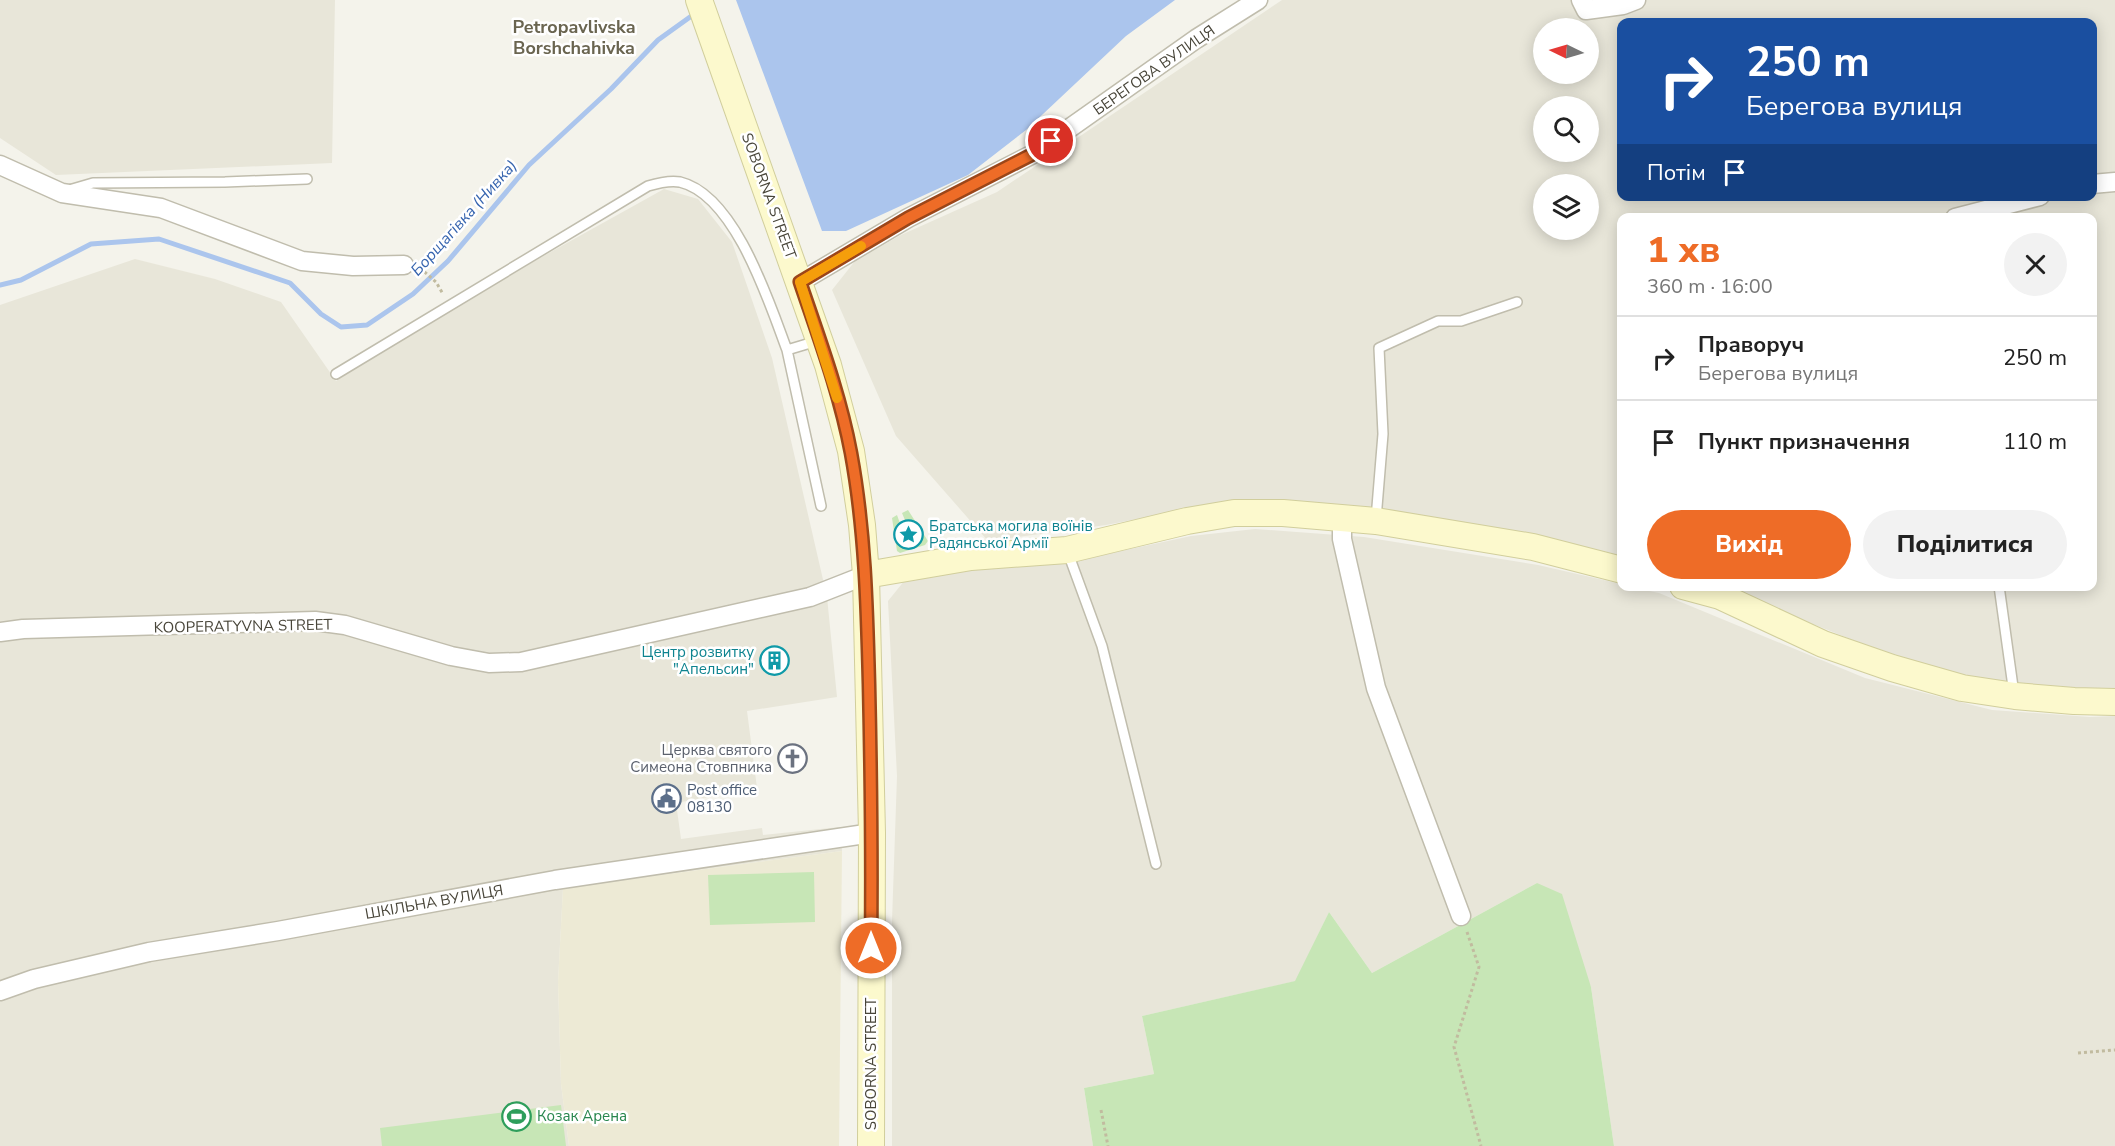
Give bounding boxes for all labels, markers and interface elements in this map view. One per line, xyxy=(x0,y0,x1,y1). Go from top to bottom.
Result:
district label: Petropavlivska Borshchahivka xyxy=(512,15,636,60)
north arrow xyxy=(1533,18,1599,84)
map controls xyxy=(1533,18,1599,240)
street label: БЕРЕГОВА ВУЛИЦЯ xyxy=(1089,20,1219,120)
text: 250 m xyxy=(1746,34,1870,91)
icon: right xyxy=(1647,42,1725,120)
text: Берегова вулиця xyxy=(1746,88,1962,125)
button: search xyxy=(1533,96,1599,162)
pin xyxy=(1025,115,1076,166)
icon: arrive xyxy=(1034,124,1067,157)
street label: SOBORNA STREET xyxy=(737,130,801,262)
water label: Борщагівка (Нивка) xyxy=(406,155,522,281)
icon: arrive xyxy=(1718,156,1751,189)
text: Потім xyxy=(1647,158,1706,188)
button: layers xyxy=(1533,174,1599,240)
text: 1 хв xyxy=(1647,226,1720,275)
button: close xyxy=(2004,233,2067,296)
text: 360 m · 16:00 xyxy=(1647,273,1773,300)
text: Праворуч xyxy=(1698,330,1804,360)
icon: right xyxy=(1647,342,1680,375)
text: 250 m xyxy=(2003,343,2067,373)
text: Берегова вулиця xyxy=(1698,360,1858,387)
icon: arrive xyxy=(1647,426,1680,459)
text: Пункт призначення xyxy=(1698,427,1910,457)
text: 110 m xyxy=(2003,427,2067,457)
button: Вихід xyxy=(1647,510,1851,579)
button: Поділитися xyxy=(1863,510,2067,579)
place label: Братська могила воїнів Радянської Армії xyxy=(929,516,1093,553)
place icon: Братська могила воїнів Радянської Армії xyxy=(892,519,924,551)
street label: KOOPERATYVNA STREET xyxy=(153,614,333,638)
place label: Центр розвитку "Апельсин" xyxy=(642,642,754,679)
building icon: Центр розвитку "Апельсин" xyxy=(759,645,791,677)
place label: Церква святого Симеона Стовпника xyxy=(630,740,772,777)
church icon: Церква святого Симеона Стовпника xyxy=(777,743,809,775)
place label: Post office 08130 xyxy=(687,780,757,817)
public building icon: Post office 08130 xyxy=(650,783,682,815)
street label: ШКІЛЬНА ВУЛИЦЯ xyxy=(363,880,505,924)
position arrow xyxy=(839,916,903,980)
street label: SOBORNA STREET xyxy=(861,998,881,1130)
sports icon: Козак Арена xyxy=(500,1100,532,1132)
place label: Козак Арена xyxy=(537,1106,627,1126)

